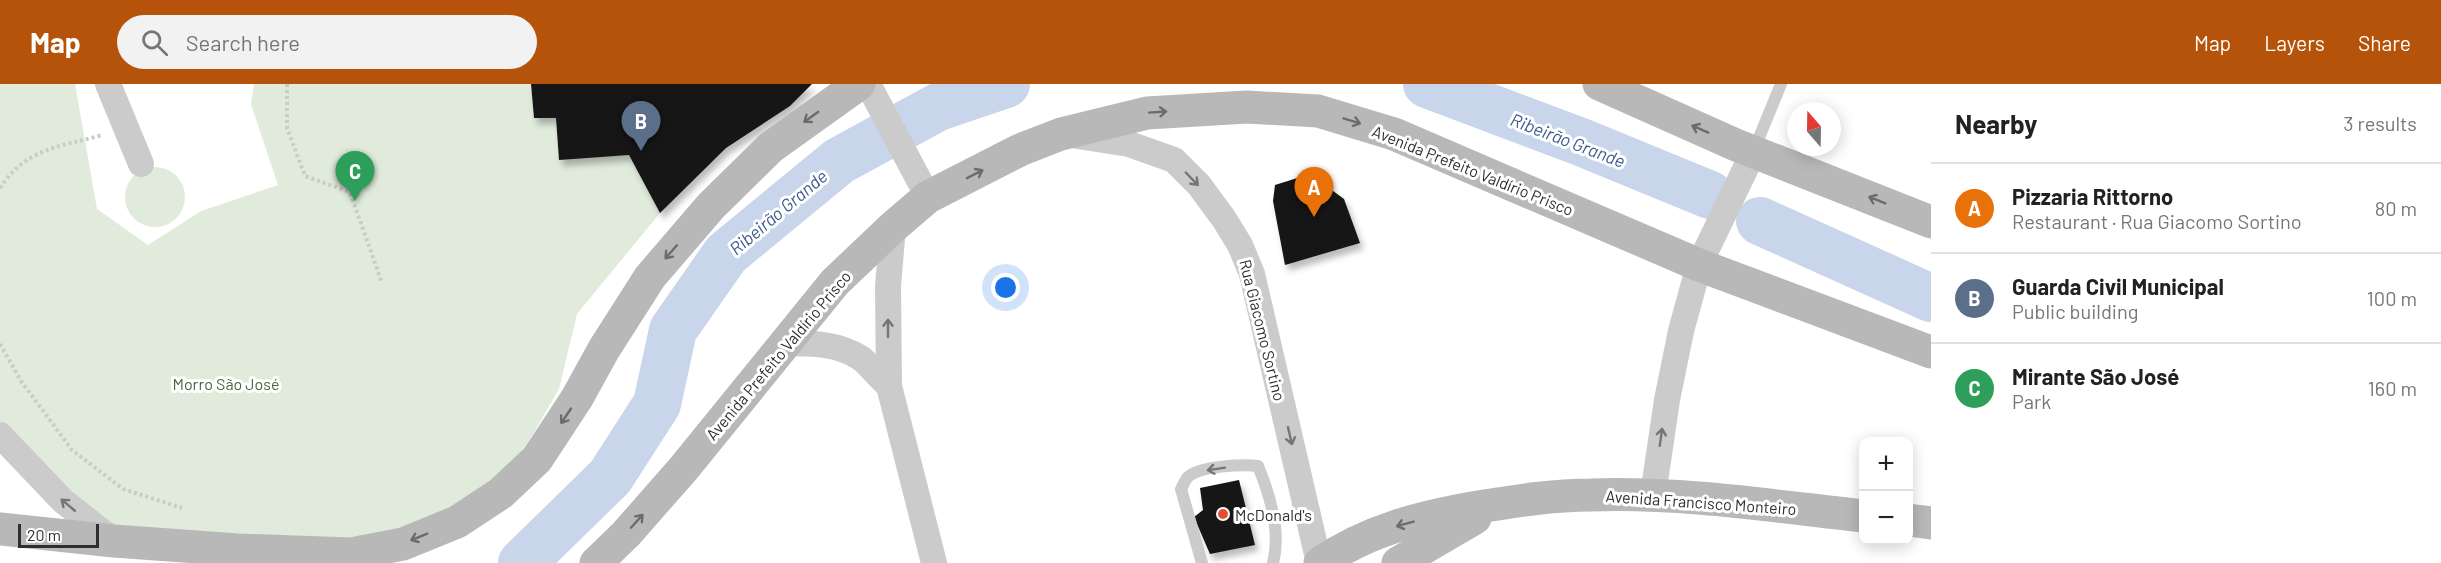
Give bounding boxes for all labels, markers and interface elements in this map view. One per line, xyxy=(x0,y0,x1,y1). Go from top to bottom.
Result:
search box xyxy=(117,15,537,69)
text: Map xyxy=(30,25,81,59)
icon: search xyxy=(138,26,171,59)
text: Search here xyxy=(186,29,300,55)
text: Map xyxy=(2194,30,2231,55)
text: Layers xyxy=(2264,30,2325,55)
text: Share xyxy=(2358,30,2411,55)
pin: B xyxy=(622,101,660,151)
north arrow xyxy=(1787,102,1841,156)
one-way arrow xyxy=(1148,107,1168,118)
water label: Ribeirão Grande xyxy=(1508,108,1628,172)
text: Nearby xyxy=(1955,108,2037,139)
one-way arrow xyxy=(803,111,819,124)
text: 3 results xyxy=(2343,111,2417,135)
one-way arrow xyxy=(1342,116,1361,127)
street label: Avenida Prefeito Valdírio Prisco xyxy=(1370,121,1576,219)
one-way arrow xyxy=(1691,122,1709,134)
pin: C xyxy=(336,152,374,201)
water label: Ribeirão Grande xyxy=(725,165,831,259)
one-way arrow xyxy=(965,167,983,179)
pin: A xyxy=(1294,168,1334,217)
one-way arrow xyxy=(1185,171,1200,186)
text: Pizzaria Rittorno xyxy=(2012,183,2173,209)
one-way arrow xyxy=(1868,194,1886,205)
text: A xyxy=(1968,196,1981,220)
text: 80 m xyxy=(2375,196,2417,220)
text: Restaurant · Rua Giacomo Sortino xyxy=(2012,209,2302,233)
one-way arrow xyxy=(664,244,678,259)
street label: Rua Giacomo Sortino xyxy=(1236,257,1290,403)
street label: Avenida Prefeito Valdírio Prisco xyxy=(702,266,854,444)
your location xyxy=(991,273,1020,302)
text: Guarda Civil Municipal xyxy=(2012,273,2224,299)
text: B xyxy=(1968,286,1981,310)
text: 100 m xyxy=(2367,286,2417,310)
text: Public building xyxy=(2012,299,2138,323)
one-way arrow xyxy=(882,318,894,338)
text: Mirante São José xyxy=(2012,363,2179,389)
park label: Morro São José xyxy=(172,374,280,393)
text: C xyxy=(1968,376,1981,400)
text: 160 m xyxy=(2368,376,2417,400)
text: Park xyxy=(2012,389,2051,413)
one-way arrow xyxy=(559,407,571,424)
one-way arrow xyxy=(1284,426,1296,445)
one-way arrow xyxy=(1656,428,1667,448)
map controls xyxy=(1859,437,1913,545)
button: + xyxy=(1859,437,1913,491)
one-way arrow xyxy=(1206,463,1226,474)
street label: Avenida Francisco Monteiro xyxy=(1605,486,1797,518)
button: − xyxy=(1859,491,1913,545)
one-way arrow xyxy=(61,498,76,512)
place label: McDonald's xyxy=(1235,505,1312,524)
marker: McDonald's xyxy=(1216,507,1230,521)
one-way arrow xyxy=(630,514,644,529)
one-way arrow xyxy=(1396,519,1415,530)
scale bar xyxy=(18,521,99,548)
text: 20 m xyxy=(27,525,61,544)
one-way arrow xyxy=(410,532,429,543)

